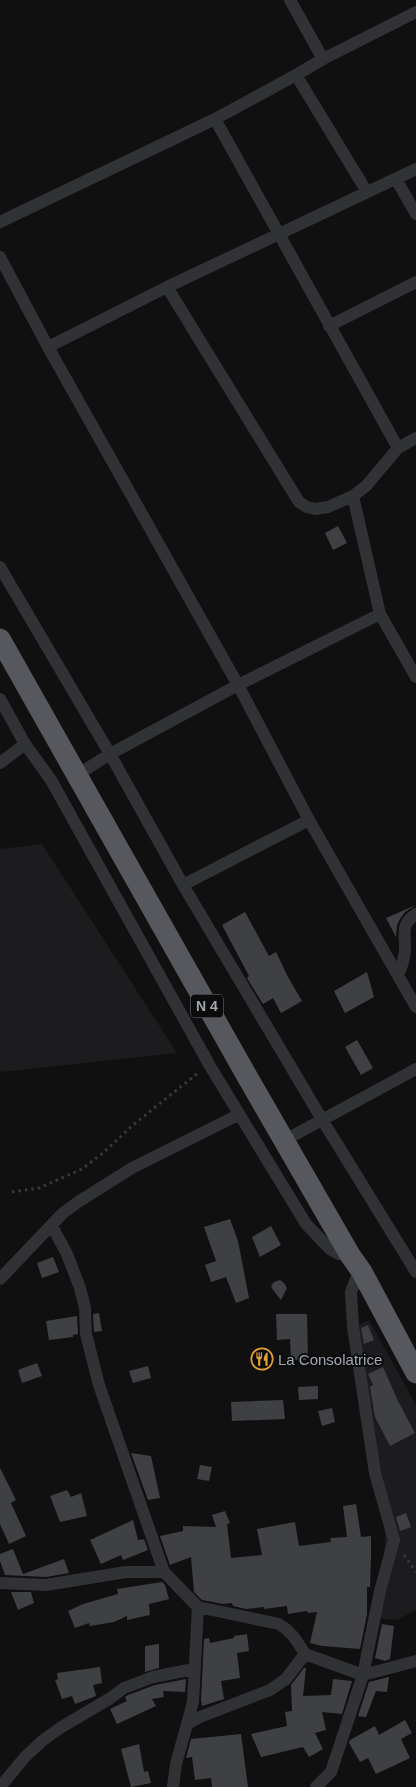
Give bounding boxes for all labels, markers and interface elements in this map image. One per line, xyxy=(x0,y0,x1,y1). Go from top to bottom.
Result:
road number: N 4 xyxy=(191,994,223,1018)
restaurant icon: La Consolatrice xyxy=(250,1347,274,1371)
place label: La Consolatrice xyxy=(278,1351,382,1368)

